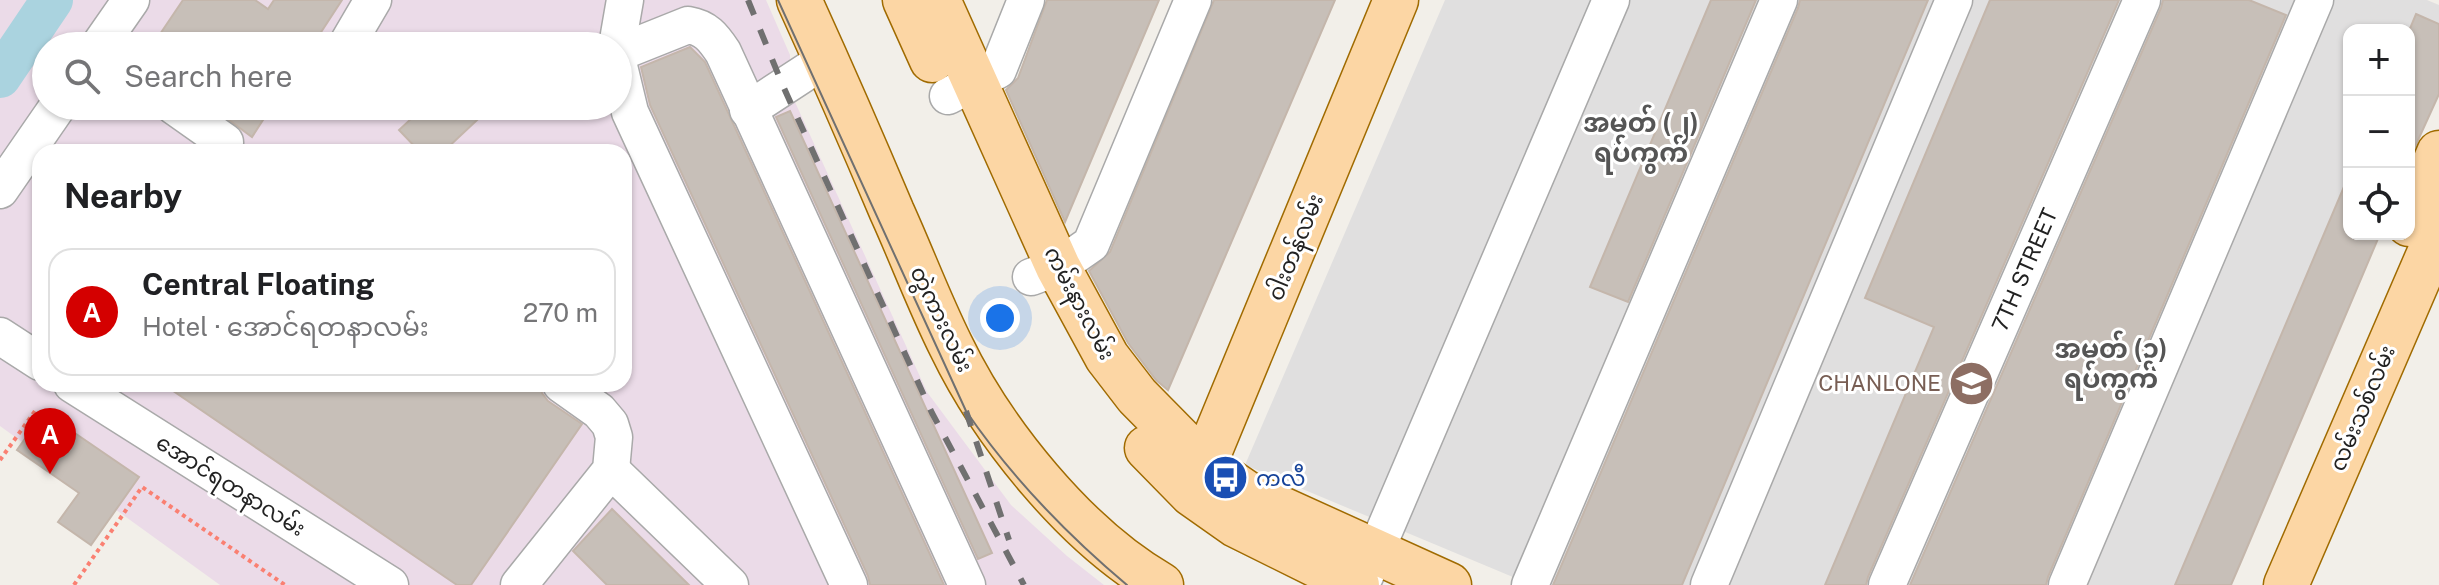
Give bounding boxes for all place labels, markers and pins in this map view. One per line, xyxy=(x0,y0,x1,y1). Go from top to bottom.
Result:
school or university icon: CHANLONE xyxy=(1948,359,1996,407)
place label: CHANLONE xyxy=(1818,370,1941,396)
pin: A xyxy=(24,408,76,474)
bus stop icon: ကလီ xyxy=(1201,454,1249,502)
place label: ကလီ xyxy=(1256,463,1306,491)

